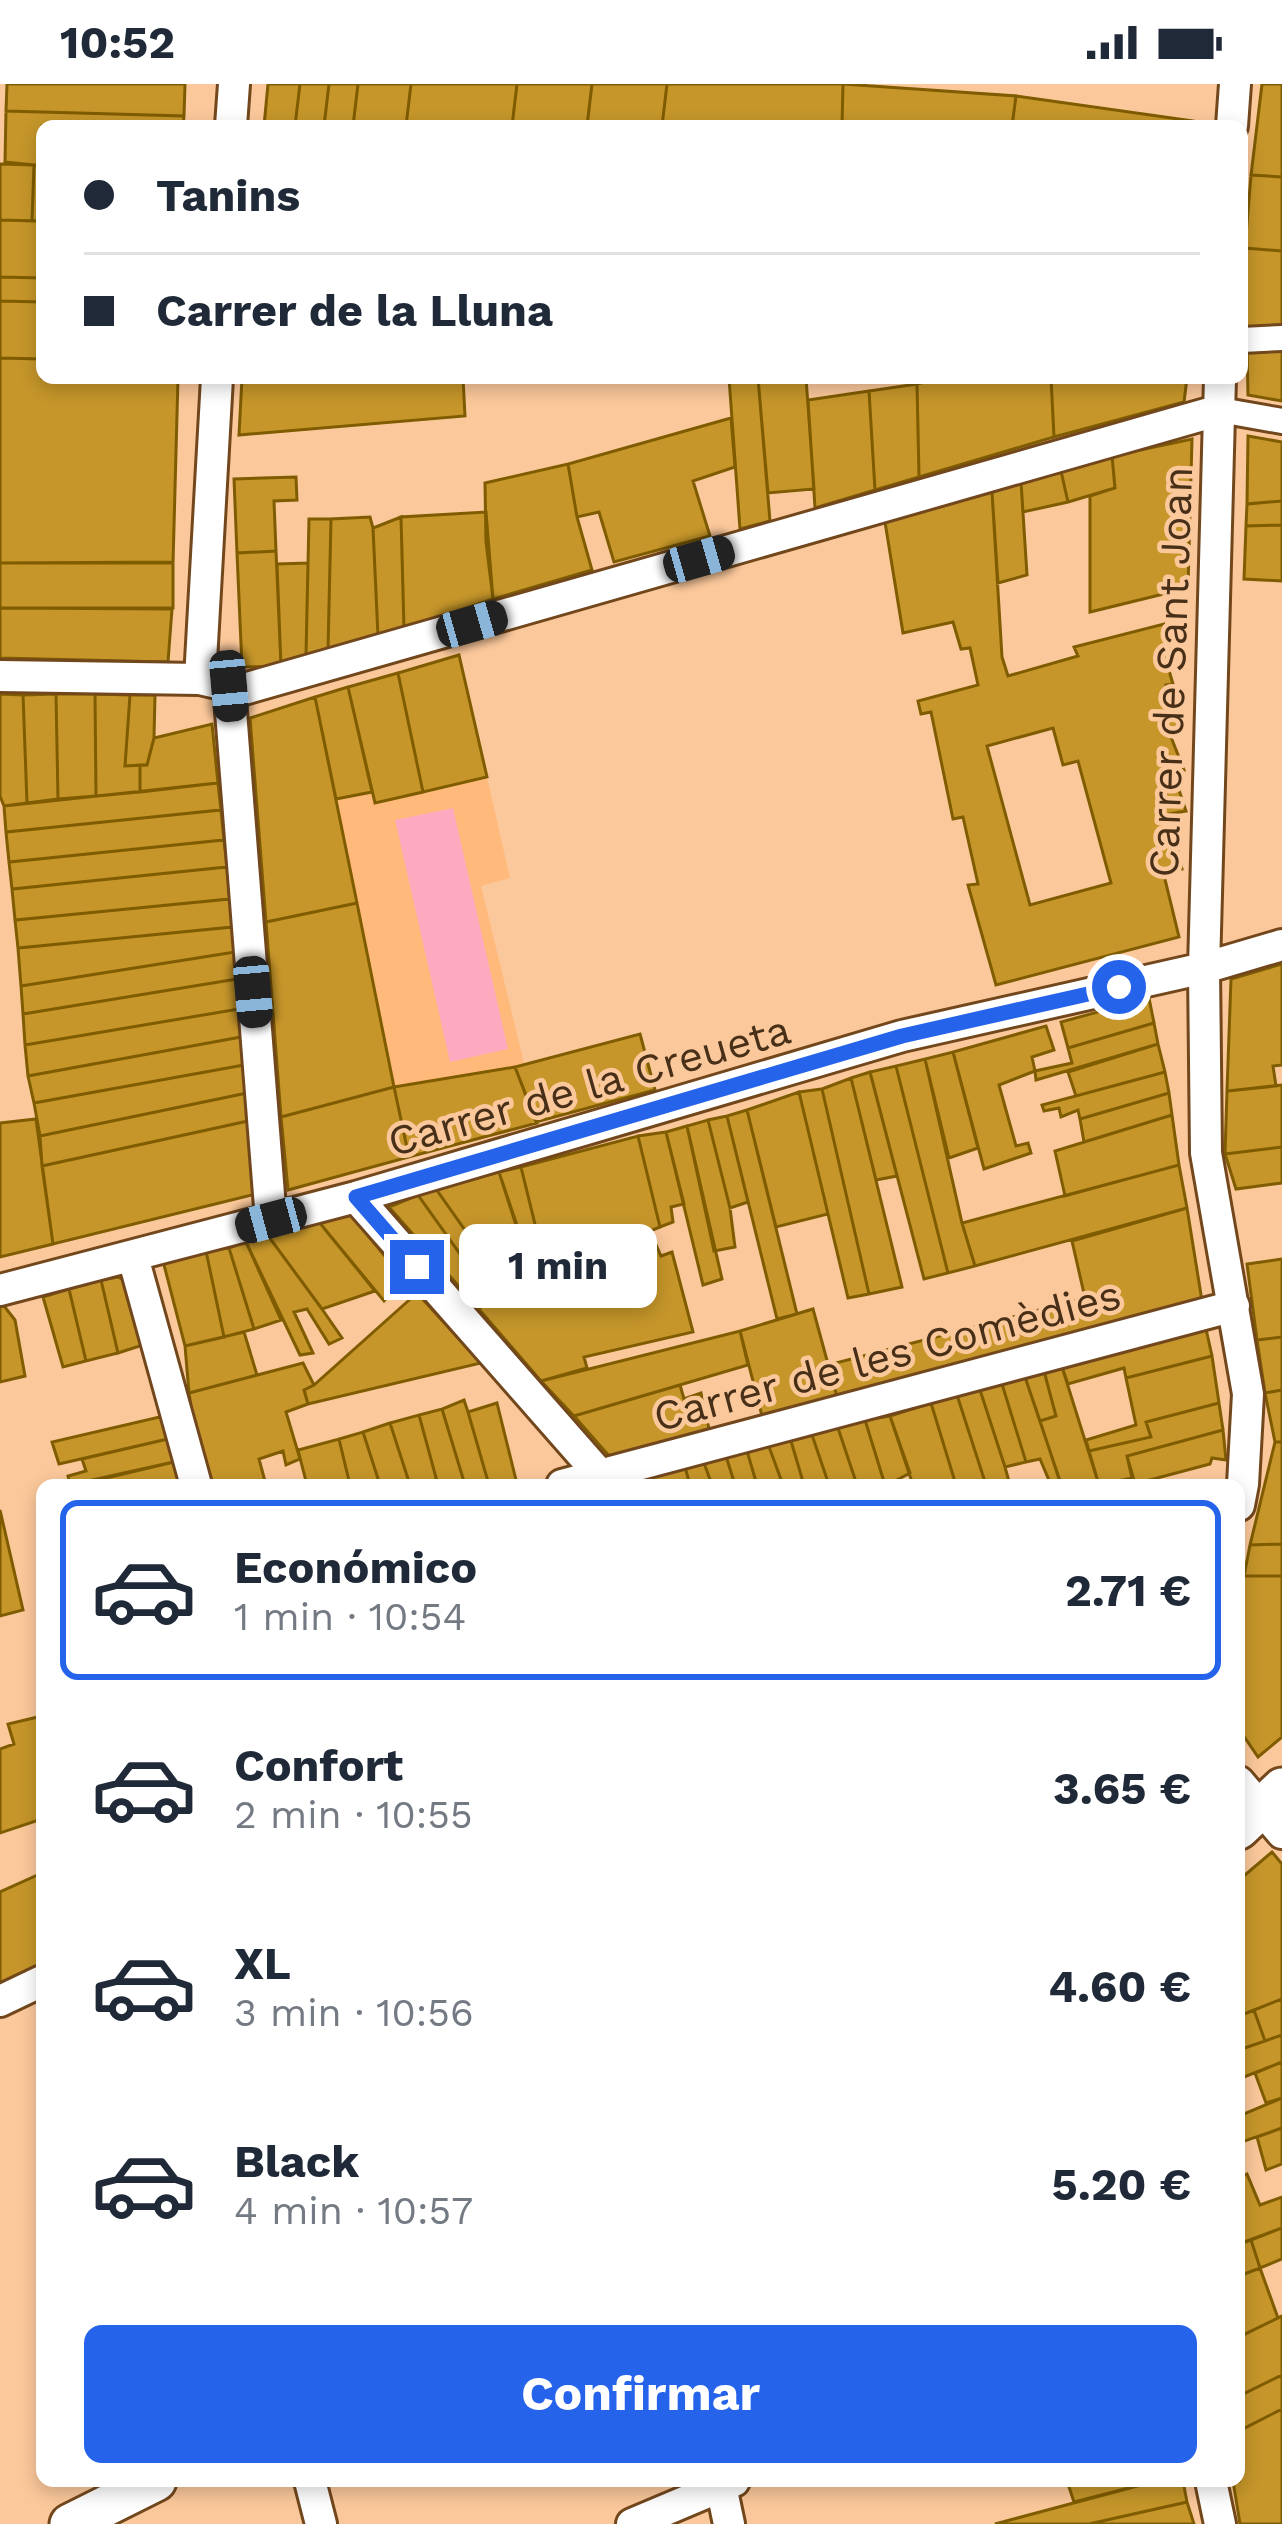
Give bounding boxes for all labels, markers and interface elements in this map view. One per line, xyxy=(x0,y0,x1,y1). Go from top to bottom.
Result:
text: 10:52 xyxy=(60,16,175,69)
text: Tanins xyxy=(156,169,300,222)
text: Carrer de la Lluna xyxy=(156,284,553,337)
street label: Carrer de Sant Joan xyxy=(1139,466,1202,878)
car xyxy=(659,532,739,586)
car xyxy=(432,597,512,651)
car xyxy=(208,649,250,723)
car xyxy=(232,955,274,1029)
route start xyxy=(1092,960,1146,1014)
street label: Carrer de la Creueta xyxy=(382,1005,796,1166)
car xyxy=(232,1193,310,1247)
callout: 1 min xyxy=(459,1225,657,1309)
route end xyxy=(390,1240,444,1294)
text: 1 min xyxy=(508,1243,608,1288)
street label: Carrer de les Comèdies xyxy=(648,1270,1126,1441)
icon: car xyxy=(90,1536,198,1644)
text: Económico xyxy=(234,1541,477,1594)
text: 2.71 € xyxy=(1065,1564,1191,1617)
text: 1 min · 10:54 xyxy=(234,1594,466,1639)
icon: car xyxy=(90,1734,198,1842)
text: Confort xyxy=(234,1739,403,1792)
text: 3.65 € xyxy=(1053,1762,1191,1815)
text: 2 min · 10:55 xyxy=(234,1792,473,1837)
icon: car xyxy=(90,1932,198,2040)
text: XL xyxy=(234,1937,291,1990)
text: 4.60 € xyxy=(1048,1960,1191,2013)
text: 3 min · 10:56 xyxy=(234,1990,474,2035)
icon: car xyxy=(90,2130,198,2238)
text: Black xyxy=(234,2135,359,2188)
text: 5.20 € xyxy=(1051,2158,1191,2211)
text: 4 min · 10:57 xyxy=(234,2188,473,2233)
button: Confirmar xyxy=(84,2325,1197,2463)

